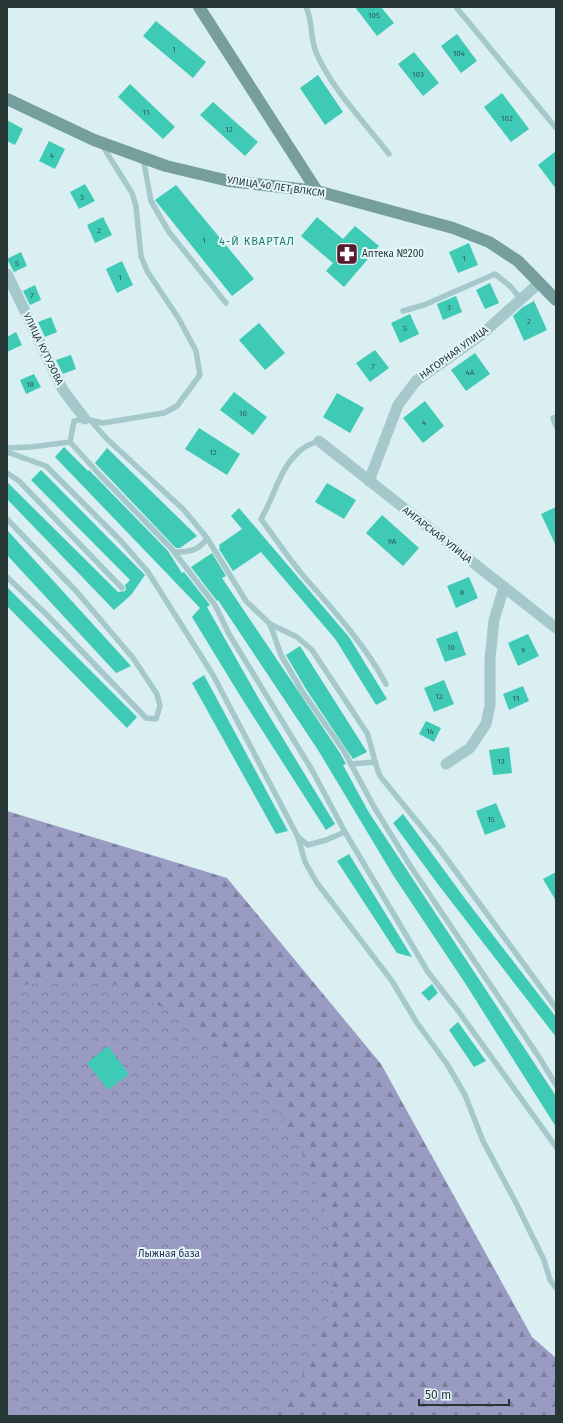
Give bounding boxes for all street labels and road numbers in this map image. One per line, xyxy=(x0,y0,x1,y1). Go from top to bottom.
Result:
street label: УЛИЦА 40 ЛЕТ ВЛКСМ xyxy=(226,174,326,200)
street label: УЛИЦА КУТУЗОВА xyxy=(20,311,66,387)
street label: НАГОРНАЯ УЛИЦА xyxy=(417,324,491,382)
street label: АНГАРСКАЯ УЛИЦА xyxy=(400,504,474,566)

